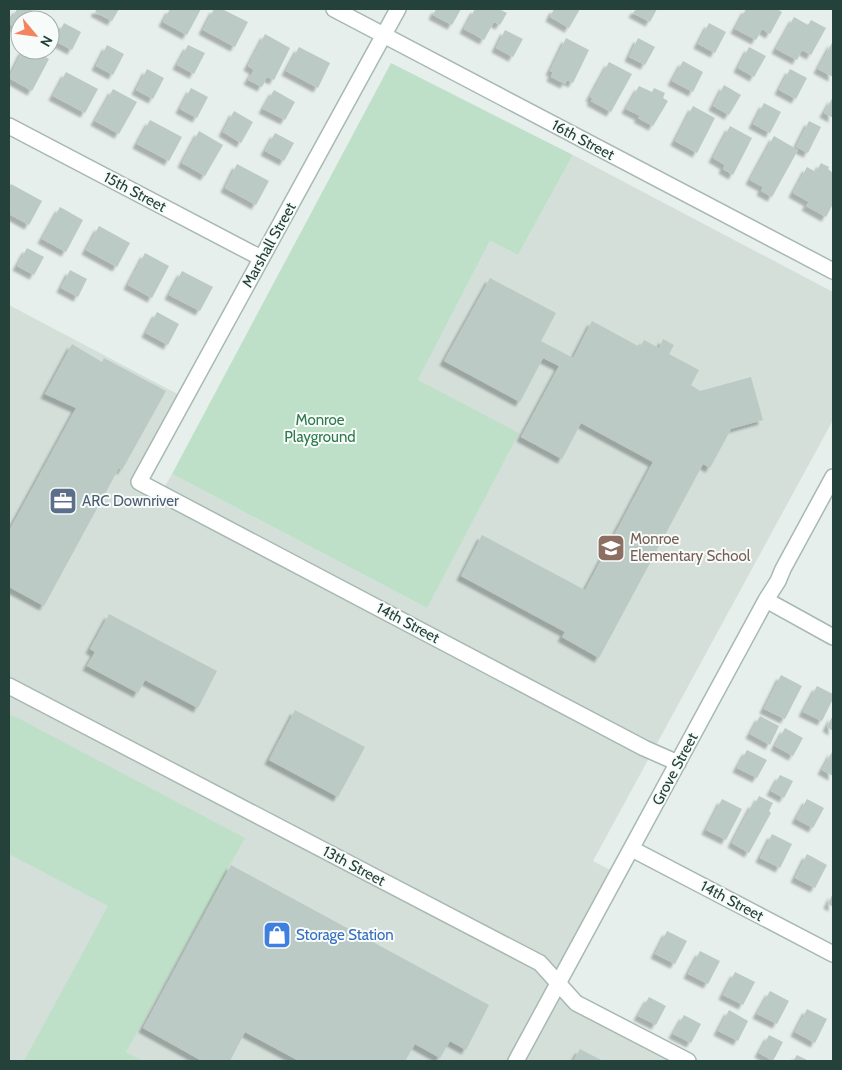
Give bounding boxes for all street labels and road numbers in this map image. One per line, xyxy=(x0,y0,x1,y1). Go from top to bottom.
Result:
street label: 16th Street xyxy=(549,116,617,164)
street label: 15th Street xyxy=(101,168,169,216)
street label: Marshall Street xyxy=(238,199,300,291)
street label: 14th Street xyxy=(373,599,443,647)
street label: Grove Street xyxy=(648,730,702,808)
street label: 13th Street xyxy=(320,842,388,890)
street label: 14th Street xyxy=(697,877,767,925)

